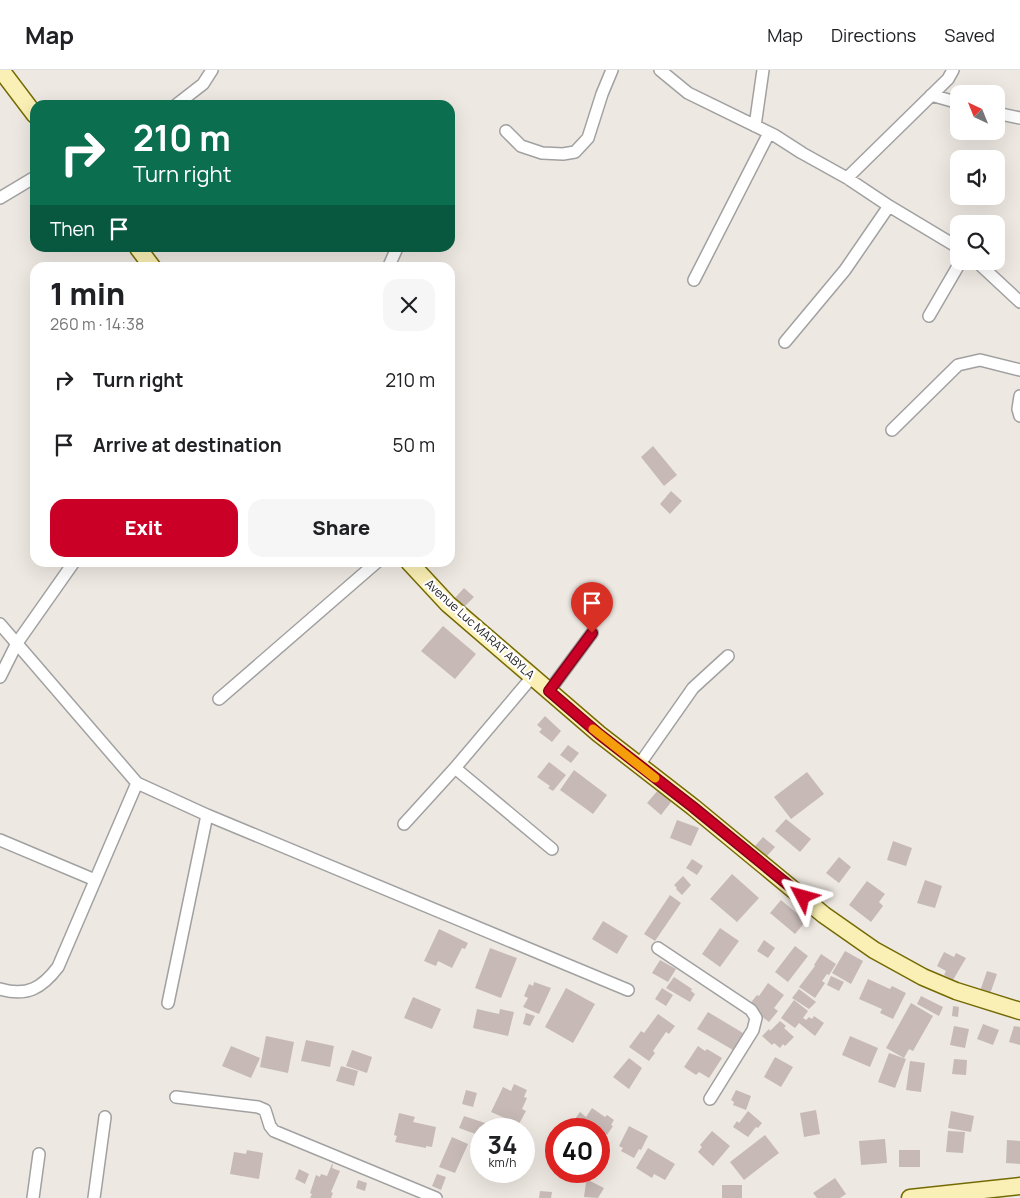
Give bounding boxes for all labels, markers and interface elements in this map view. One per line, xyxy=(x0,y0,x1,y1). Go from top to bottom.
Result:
text: Map xyxy=(25,18,74,51)
text: Map xyxy=(767,23,803,47)
text: Directions xyxy=(831,23,916,47)
text: Saved xyxy=(944,23,995,47)
north arrow xyxy=(950,85,1005,140)
map controls xyxy=(950,85,1005,270)
text: 210 m xyxy=(133,114,231,162)
icon: right xyxy=(50,120,115,185)
button: sound xyxy=(950,150,1005,205)
text: Turn right xyxy=(133,159,231,189)
icon: arrive xyxy=(105,215,133,243)
button: search xyxy=(950,215,1005,270)
text: Then xyxy=(50,216,95,242)
text: 1 min xyxy=(50,273,125,314)
button: close xyxy=(383,279,435,331)
text: 260 m · 14:38 xyxy=(50,313,144,335)
icon: right xyxy=(50,366,78,394)
text: Turn right xyxy=(93,367,183,393)
text: 210 m xyxy=(385,367,435,393)
icon: arrive xyxy=(50,431,78,459)
text: Arrive at destination xyxy=(93,432,282,458)
text: 50 m xyxy=(393,432,435,458)
button: Exit xyxy=(50,499,238,557)
button: Share xyxy=(248,499,435,557)
street label: Avenue Luc MARAT ABYLA xyxy=(422,575,539,683)
pin xyxy=(571,582,613,633)
icon: arrive xyxy=(578,589,606,617)
position arrow xyxy=(776,870,828,922)
speed limit sign: 40 xyxy=(545,1118,610,1183)
text: 34 xyxy=(488,1127,517,1162)
text: km/h xyxy=(489,1154,516,1171)

